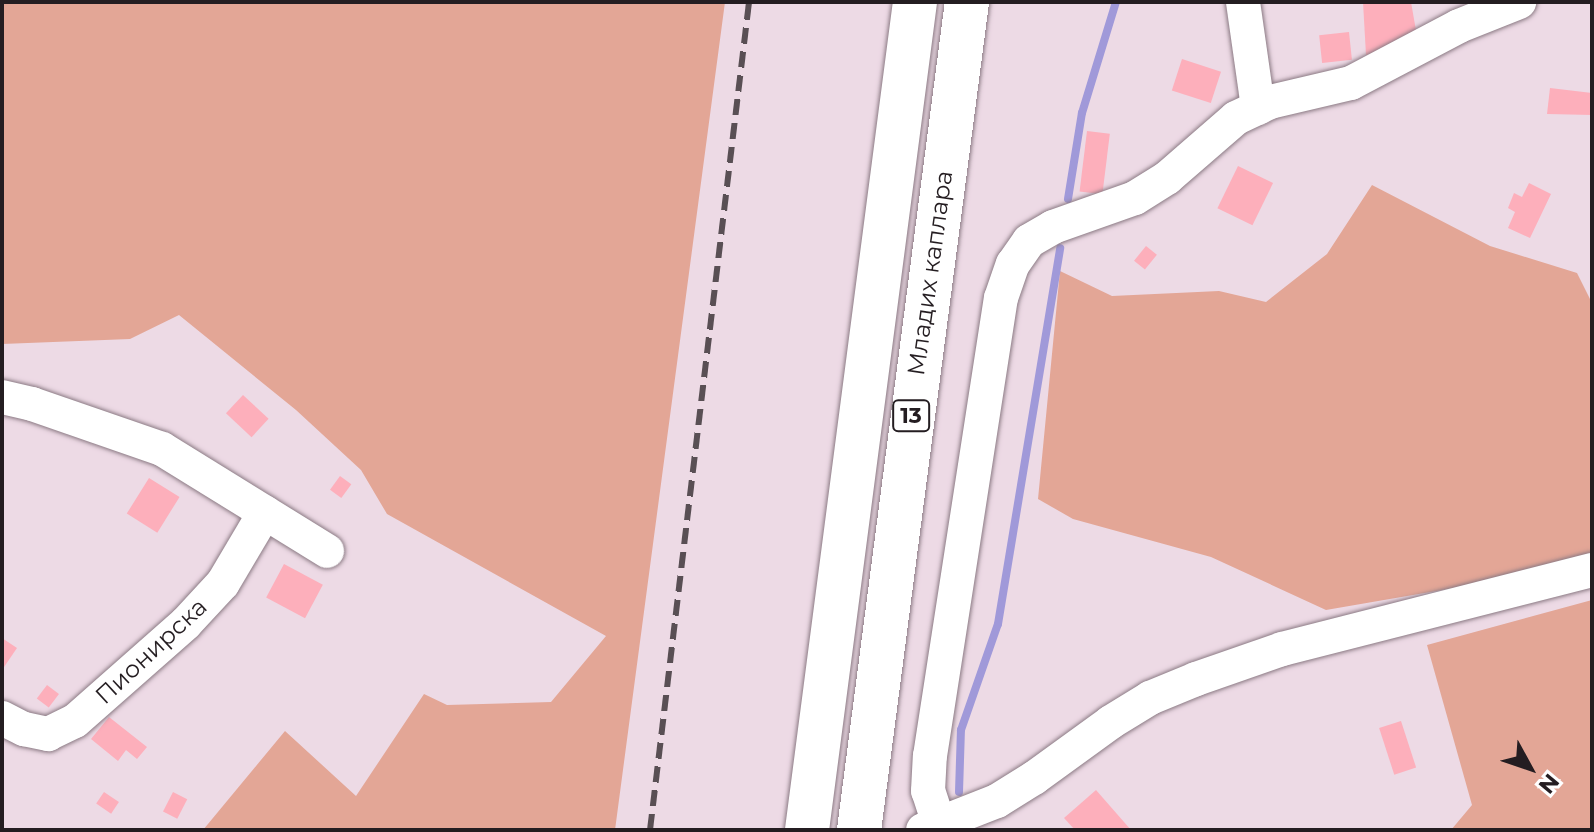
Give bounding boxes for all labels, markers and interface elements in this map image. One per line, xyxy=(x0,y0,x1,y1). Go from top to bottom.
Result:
street label: Младих каплара xyxy=(901,169,959,377)
road number: 13 xyxy=(891,398,931,434)
street label: Пионирска xyxy=(89,592,213,710)
north arrow xyxy=(1490,728,1570,808)
text: N xyxy=(1533,768,1565,799)

